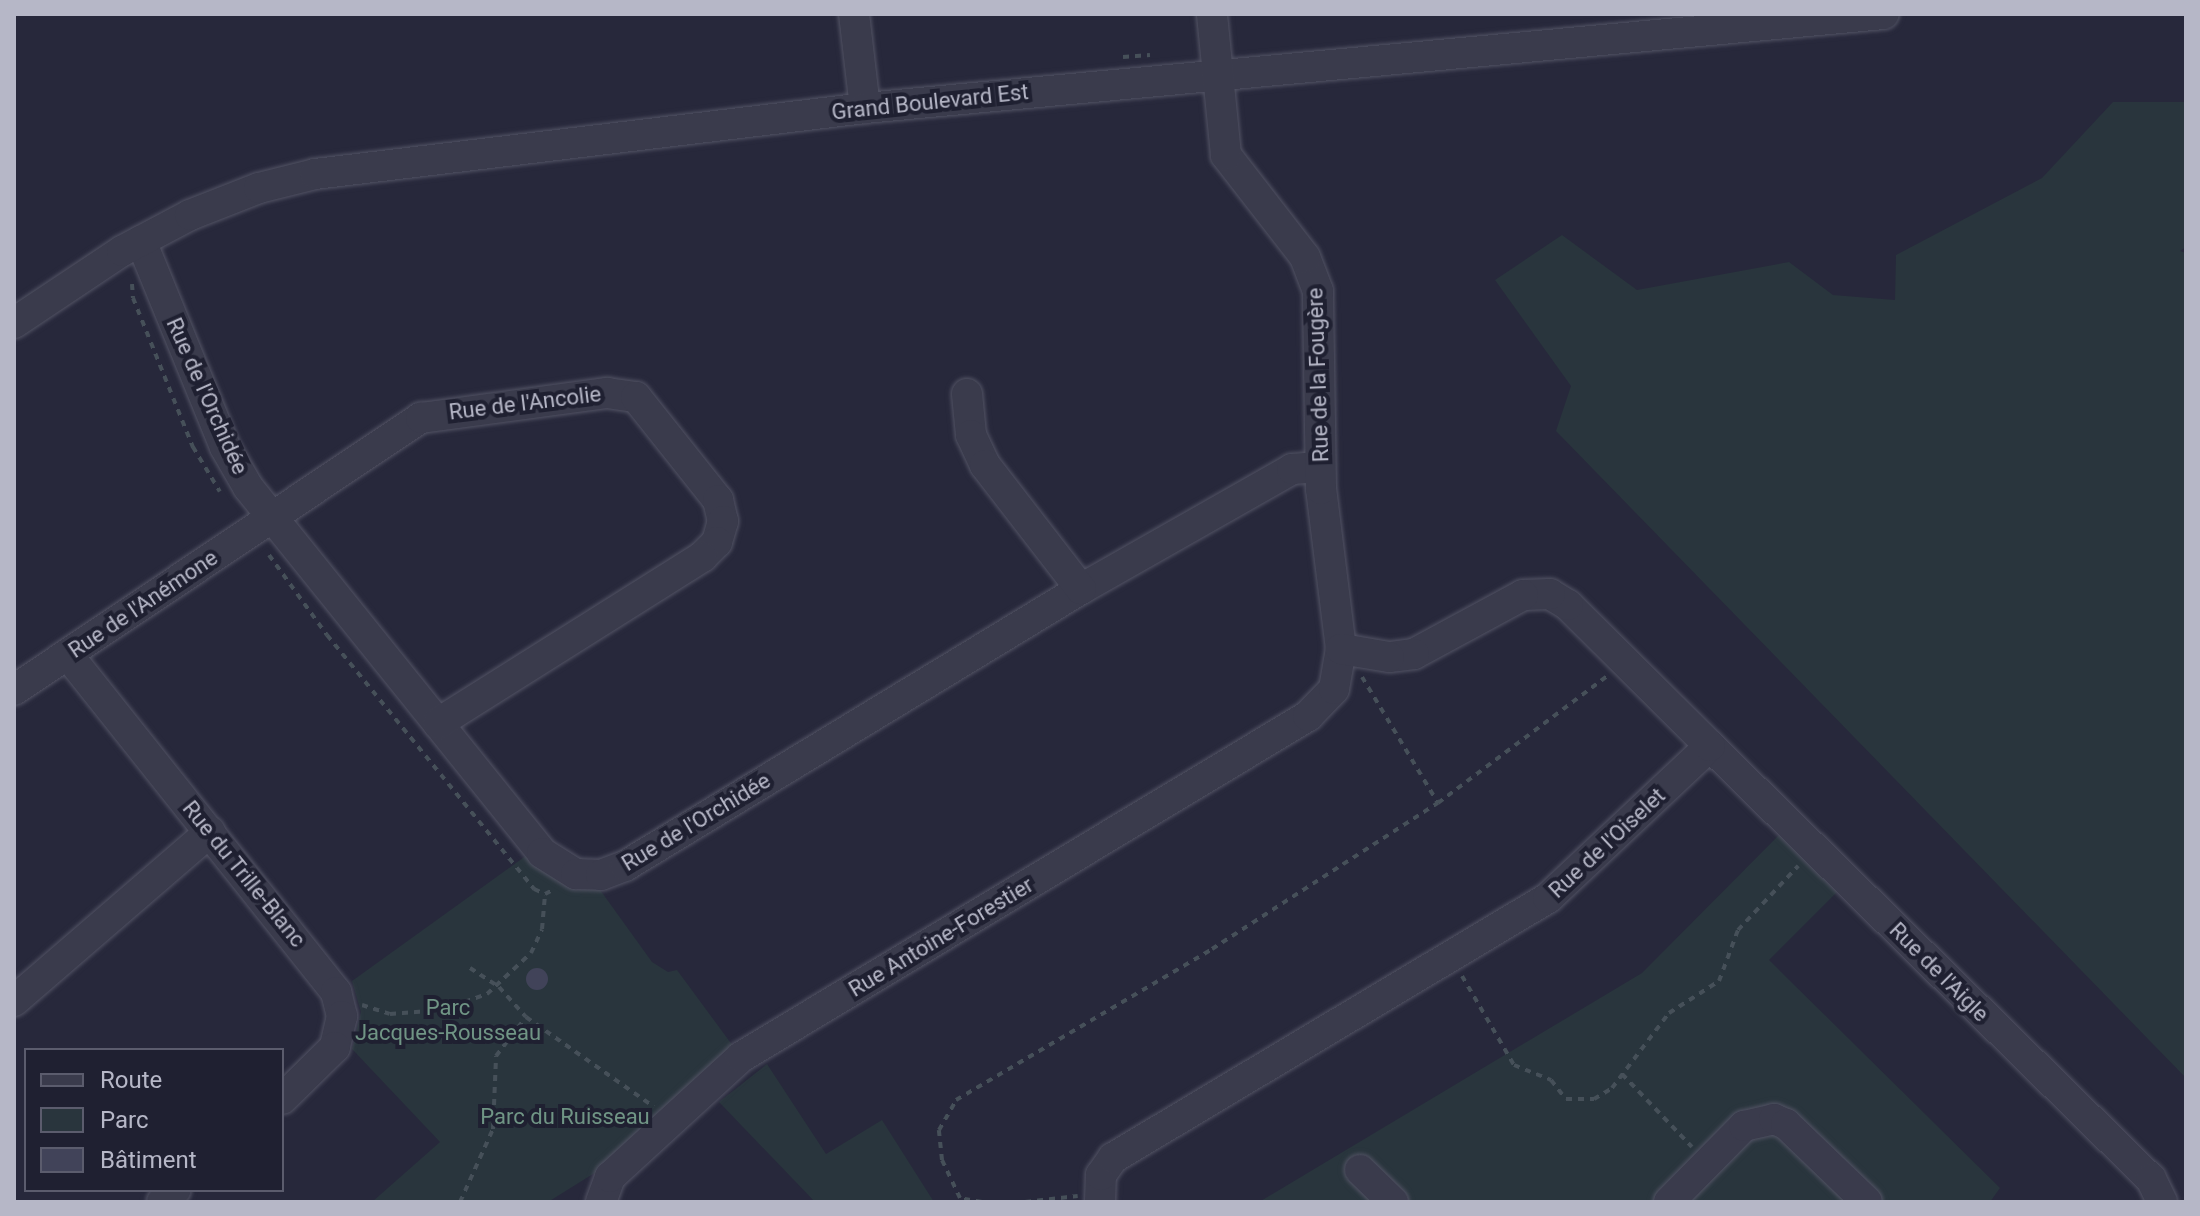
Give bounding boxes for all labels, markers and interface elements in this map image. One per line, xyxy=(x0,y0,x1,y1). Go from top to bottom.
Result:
street label: Grand Boulevard Est xyxy=(830,79,1030,125)
street label: Rue de la Fougère xyxy=(1302,287,1334,463)
street label: Rue de l'Orchidée xyxy=(161,314,253,478)
street label: Rue de l'Ancolie xyxy=(447,381,603,425)
street label: Rue de l'Anémone xyxy=(63,544,223,664)
street label: Rue de l'Orchidée xyxy=(617,767,775,877)
street label: Rue de l'Oiselet xyxy=(1543,782,1671,904)
street label: Rue du Trille-Blanc xyxy=(177,795,311,953)
street label: Rue Antoine-Forestier xyxy=(844,871,1038,1003)
street label: Rue de l'Aigle xyxy=(1884,917,1994,1027)
park label: Parc Jacques-Rousseau xyxy=(355,994,541,1046)
legend xyxy=(24,1048,284,1192)
text: Route xyxy=(100,1066,162,1094)
park label: Parc du Ruisseau xyxy=(480,1104,650,1130)
text: Parc xyxy=(100,1106,149,1134)
text: Bâtiment xyxy=(100,1146,197,1174)

